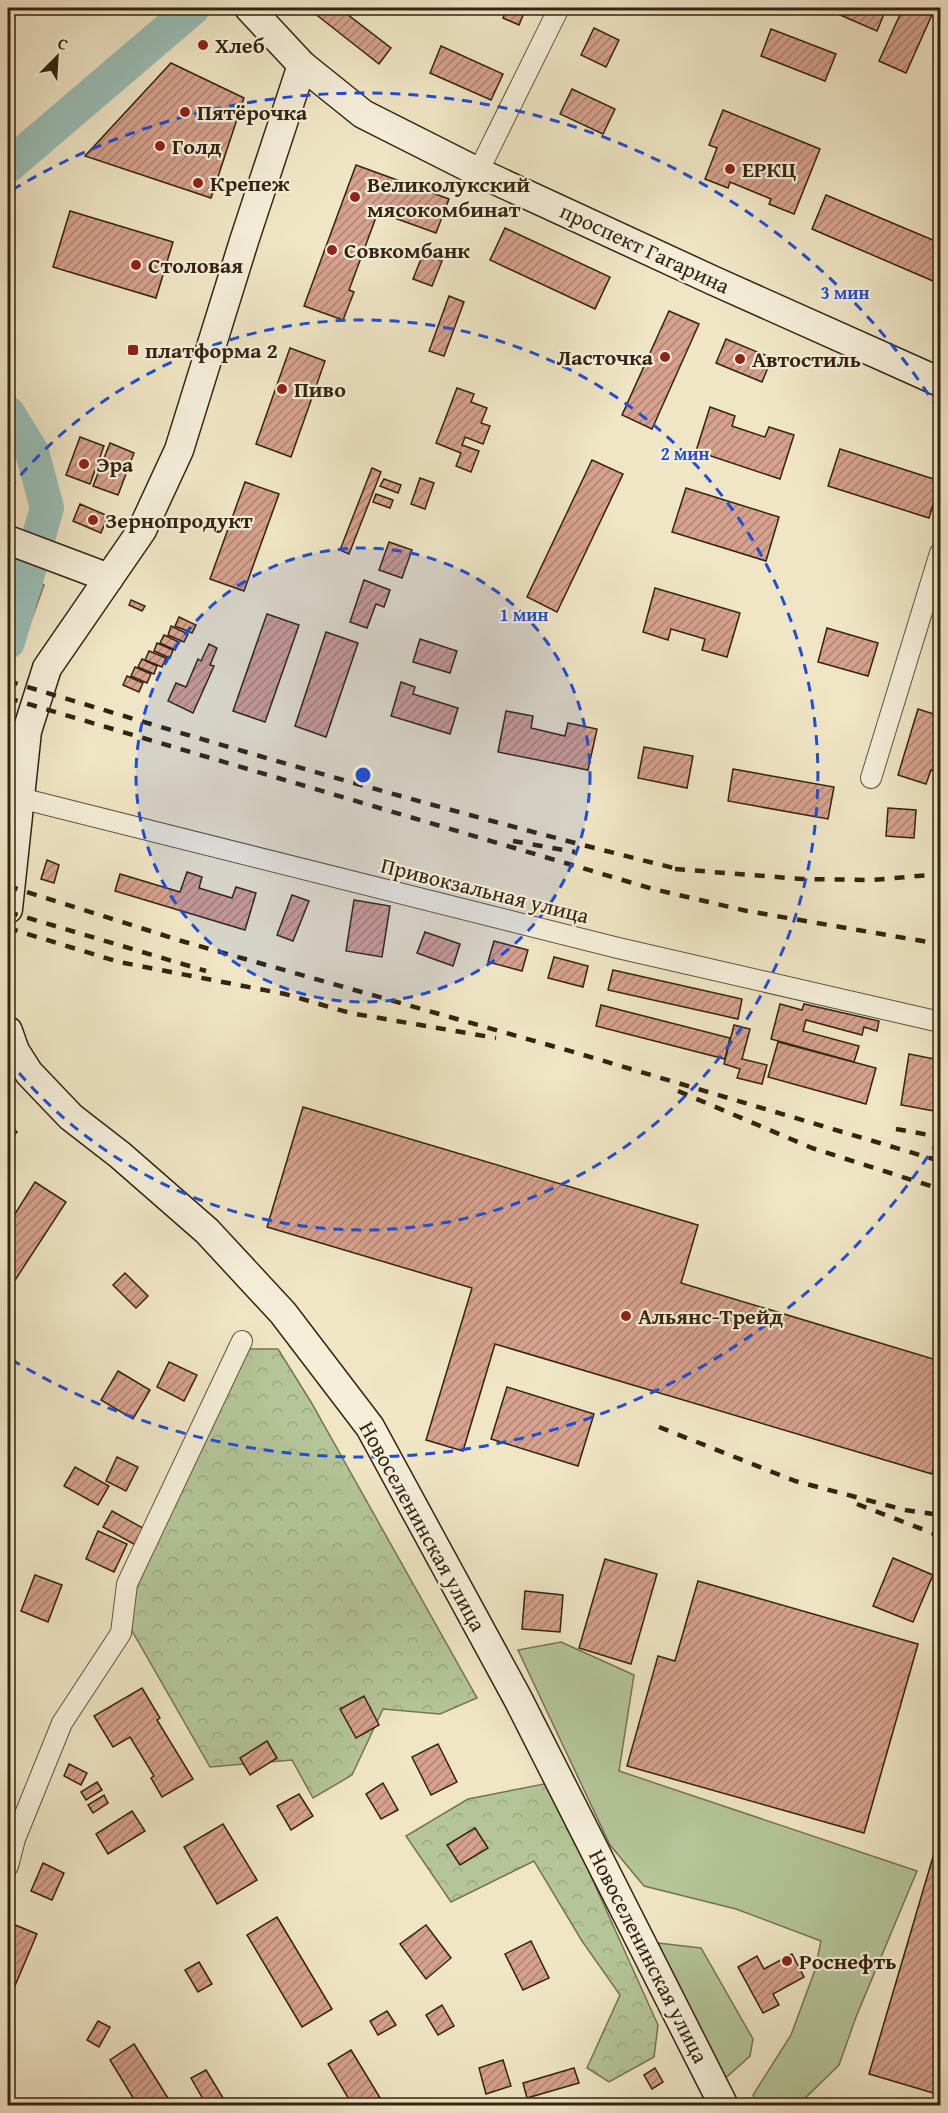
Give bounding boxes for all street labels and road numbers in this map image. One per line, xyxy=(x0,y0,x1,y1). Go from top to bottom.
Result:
street label: проспект Гагарина xyxy=(555,195,736,302)
street label: Привокзальная улица xyxy=(377,849,593,932)
street label: Новоселенинская улица xyxy=(352,1415,494,1637)
street label: Новоселенинская улица xyxy=(581,1844,717,2069)

